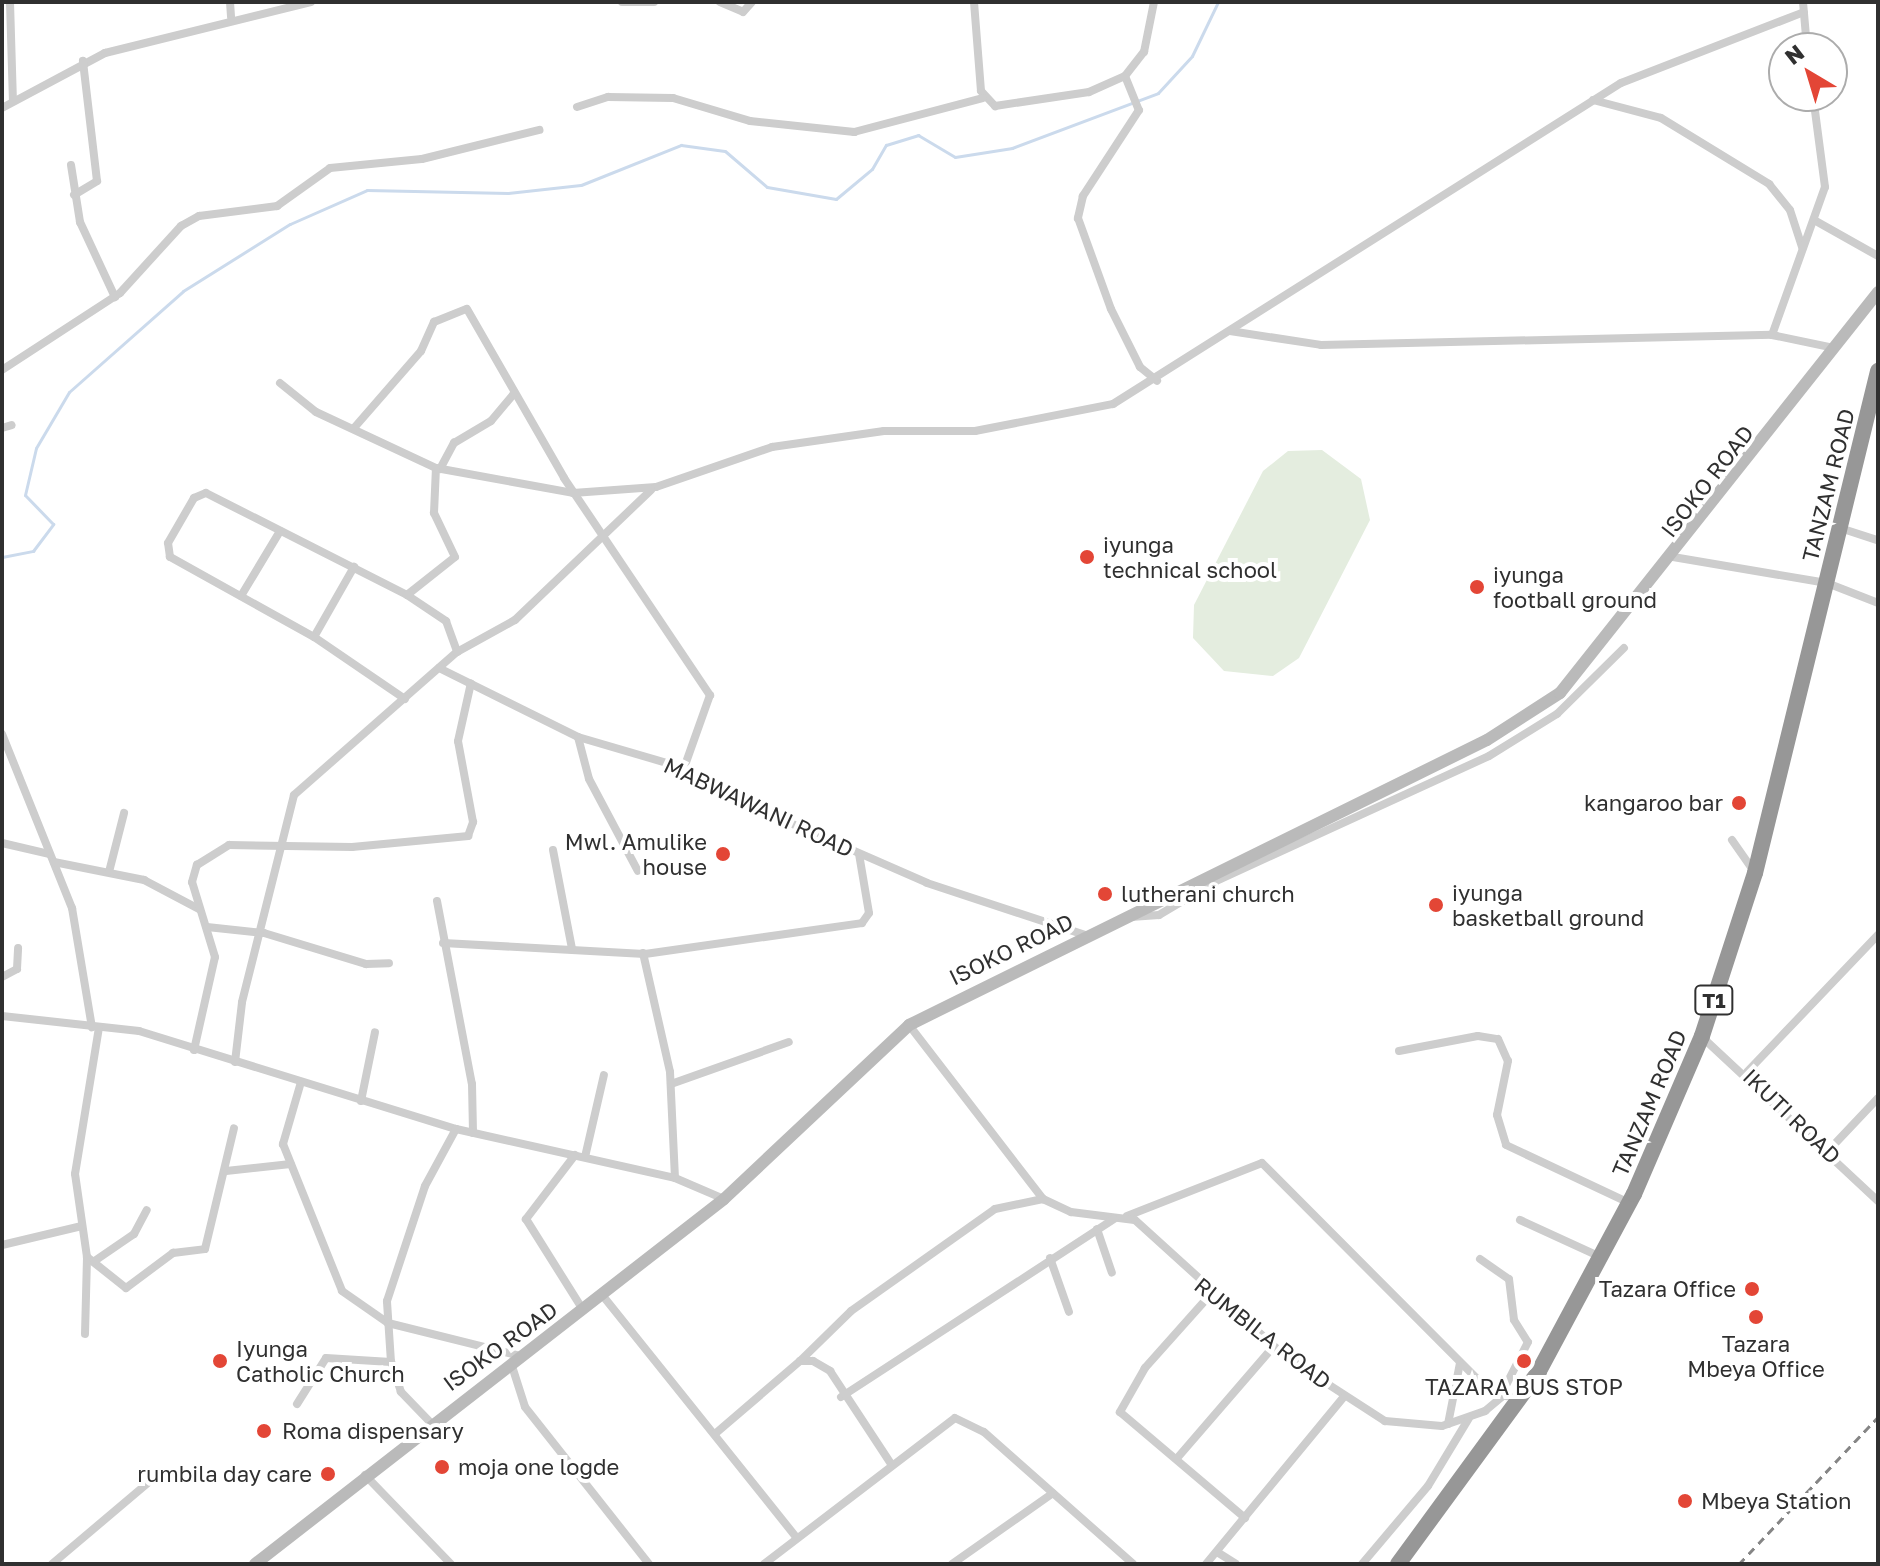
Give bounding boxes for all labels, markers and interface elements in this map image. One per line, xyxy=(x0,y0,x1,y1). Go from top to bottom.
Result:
north arrow xyxy=(1768,32,1848,112)
text: N xyxy=(1779,38,1809,70)
street label: TANZAM ROAD xyxy=(1796,406,1860,564)
street label: ISOKO ROAD xyxy=(1655,420,1759,542)
place label: iyunga technical school xyxy=(1103,531,1277,582)
marker: iyunga technical school xyxy=(1078,548,1096,566)
place label: iyunga football ground xyxy=(1493,561,1657,612)
marker: iyunga football ground xyxy=(1468,578,1486,596)
street label: MABWAWANI ROAD xyxy=(660,752,858,862)
place label: kangaroo bar xyxy=(1584,790,1723,816)
marker: kangaroo bar xyxy=(1730,794,1748,812)
place label: Mwl. Amulike house xyxy=(565,828,707,880)
marker: Mwl. Amulike house xyxy=(714,845,732,863)
place label: iyunga basketball ground xyxy=(1452,879,1644,930)
place label: lutherani church xyxy=(1121,881,1295,907)
marker: lutherani church xyxy=(1096,885,1114,903)
marker: iyunga basketball ground xyxy=(1427,896,1445,914)
street label: ISOKO ROAD xyxy=(945,908,1077,990)
road number: T1 xyxy=(1694,984,1734,1016)
street label: TANZAM ROAD xyxy=(1606,1026,1692,1180)
street label: IKUTI ROAD xyxy=(1738,1063,1846,1169)
street label: RUMBILA ROAD xyxy=(1190,1272,1336,1394)
place label: Tazara Office xyxy=(1599,1276,1736,1302)
marker: Tazara Office xyxy=(1743,1280,1761,1298)
street label: ISOKO ROAD xyxy=(438,1296,562,1396)
marker: Tazara Mbeya Office xyxy=(1747,1308,1765,1326)
place label: Tazara Mbeya Office xyxy=(1687,1330,1825,1382)
place label: Iyunga Catholic Church xyxy=(236,1335,405,1386)
marker: Iyunga Catholic Church xyxy=(211,1352,229,1370)
marker: TAZARA BUS STOP xyxy=(1515,1352,1533,1370)
place label: TAZARA BUS STOP xyxy=(1425,1374,1623,1400)
place label: Roma dispensary xyxy=(282,1418,464,1444)
marker: Roma dispensary xyxy=(253,1420,275,1442)
place label: moja one logde xyxy=(458,1454,619,1480)
marker: moja one logde xyxy=(433,1458,451,1476)
place label: rumbila day care xyxy=(137,1461,312,1487)
marker: rumbila day care xyxy=(319,1465,337,1483)
place label: Mbeya Station xyxy=(1701,1488,1851,1514)
marker: Mbeya Station xyxy=(1676,1492,1694,1510)

